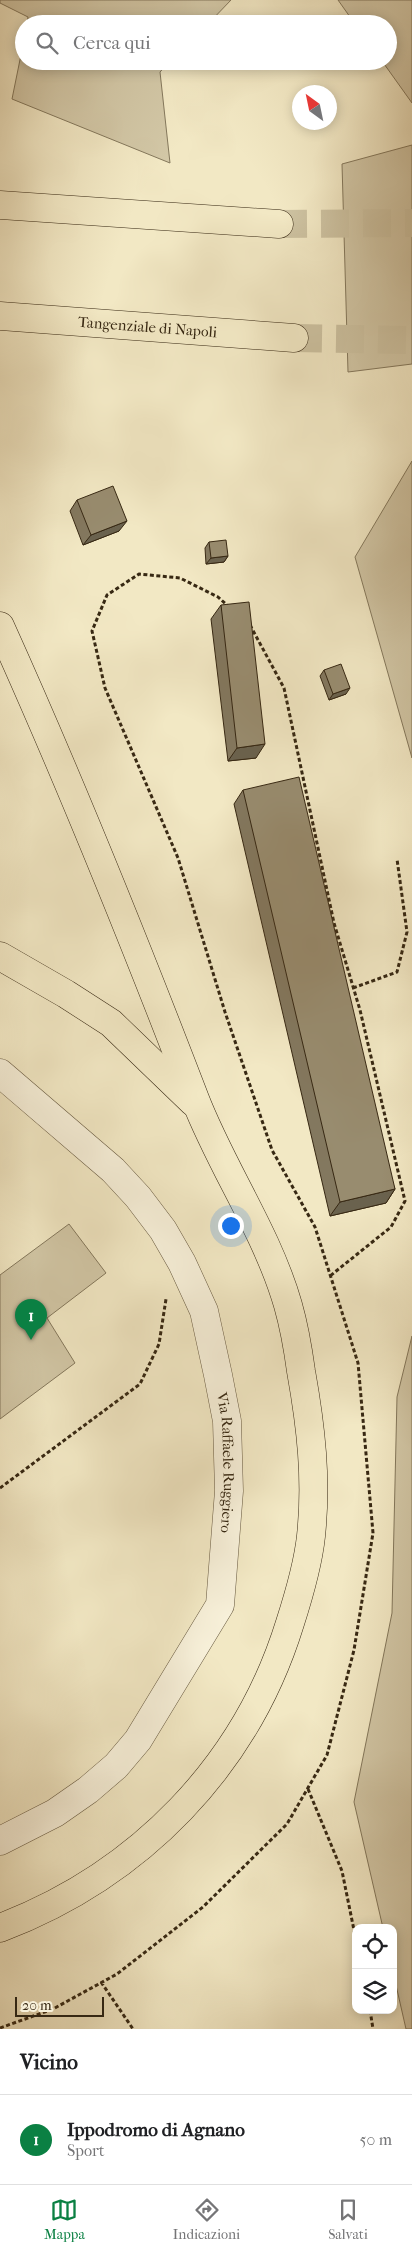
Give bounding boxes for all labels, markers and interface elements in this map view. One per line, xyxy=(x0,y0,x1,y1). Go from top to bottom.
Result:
search box xyxy=(15,15,397,70)
icon: search xyxy=(33,29,61,57)
text: Cerca qui xyxy=(73,32,151,54)
north arrow xyxy=(292,85,337,130)
street label: Tangenziale di Napoli xyxy=(77,313,218,341)
your location xyxy=(218,1213,244,1239)
pin: 1 xyxy=(15,1299,47,1340)
street label: Via Raffaele Ruggiero xyxy=(212,1390,238,1534)
map controls xyxy=(352,1924,397,2014)
button: locate xyxy=(352,1924,397,1969)
button: layers xyxy=(352,1969,397,2014)
scale bar xyxy=(15,1994,104,2017)
text: 20 m xyxy=(22,1997,52,2014)
text: Vicino xyxy=(20,2050,78,2074)
text: Ippodromo di Agnano xyxy=(67,2119,245,2141)
text: 1 xyxy=(33,2130,39,2149)
text: 50 m xyxy=(360,2130,392,2149)
text: Sport xyxy=(67,2141,105,2160)
tab: Mappa xyxy=(44,2196,85,2243)
tab: Indicazioni xyxy=(173,2196,240,2243)
tab: Salvati xyxy=(328,2196,368,2243)

